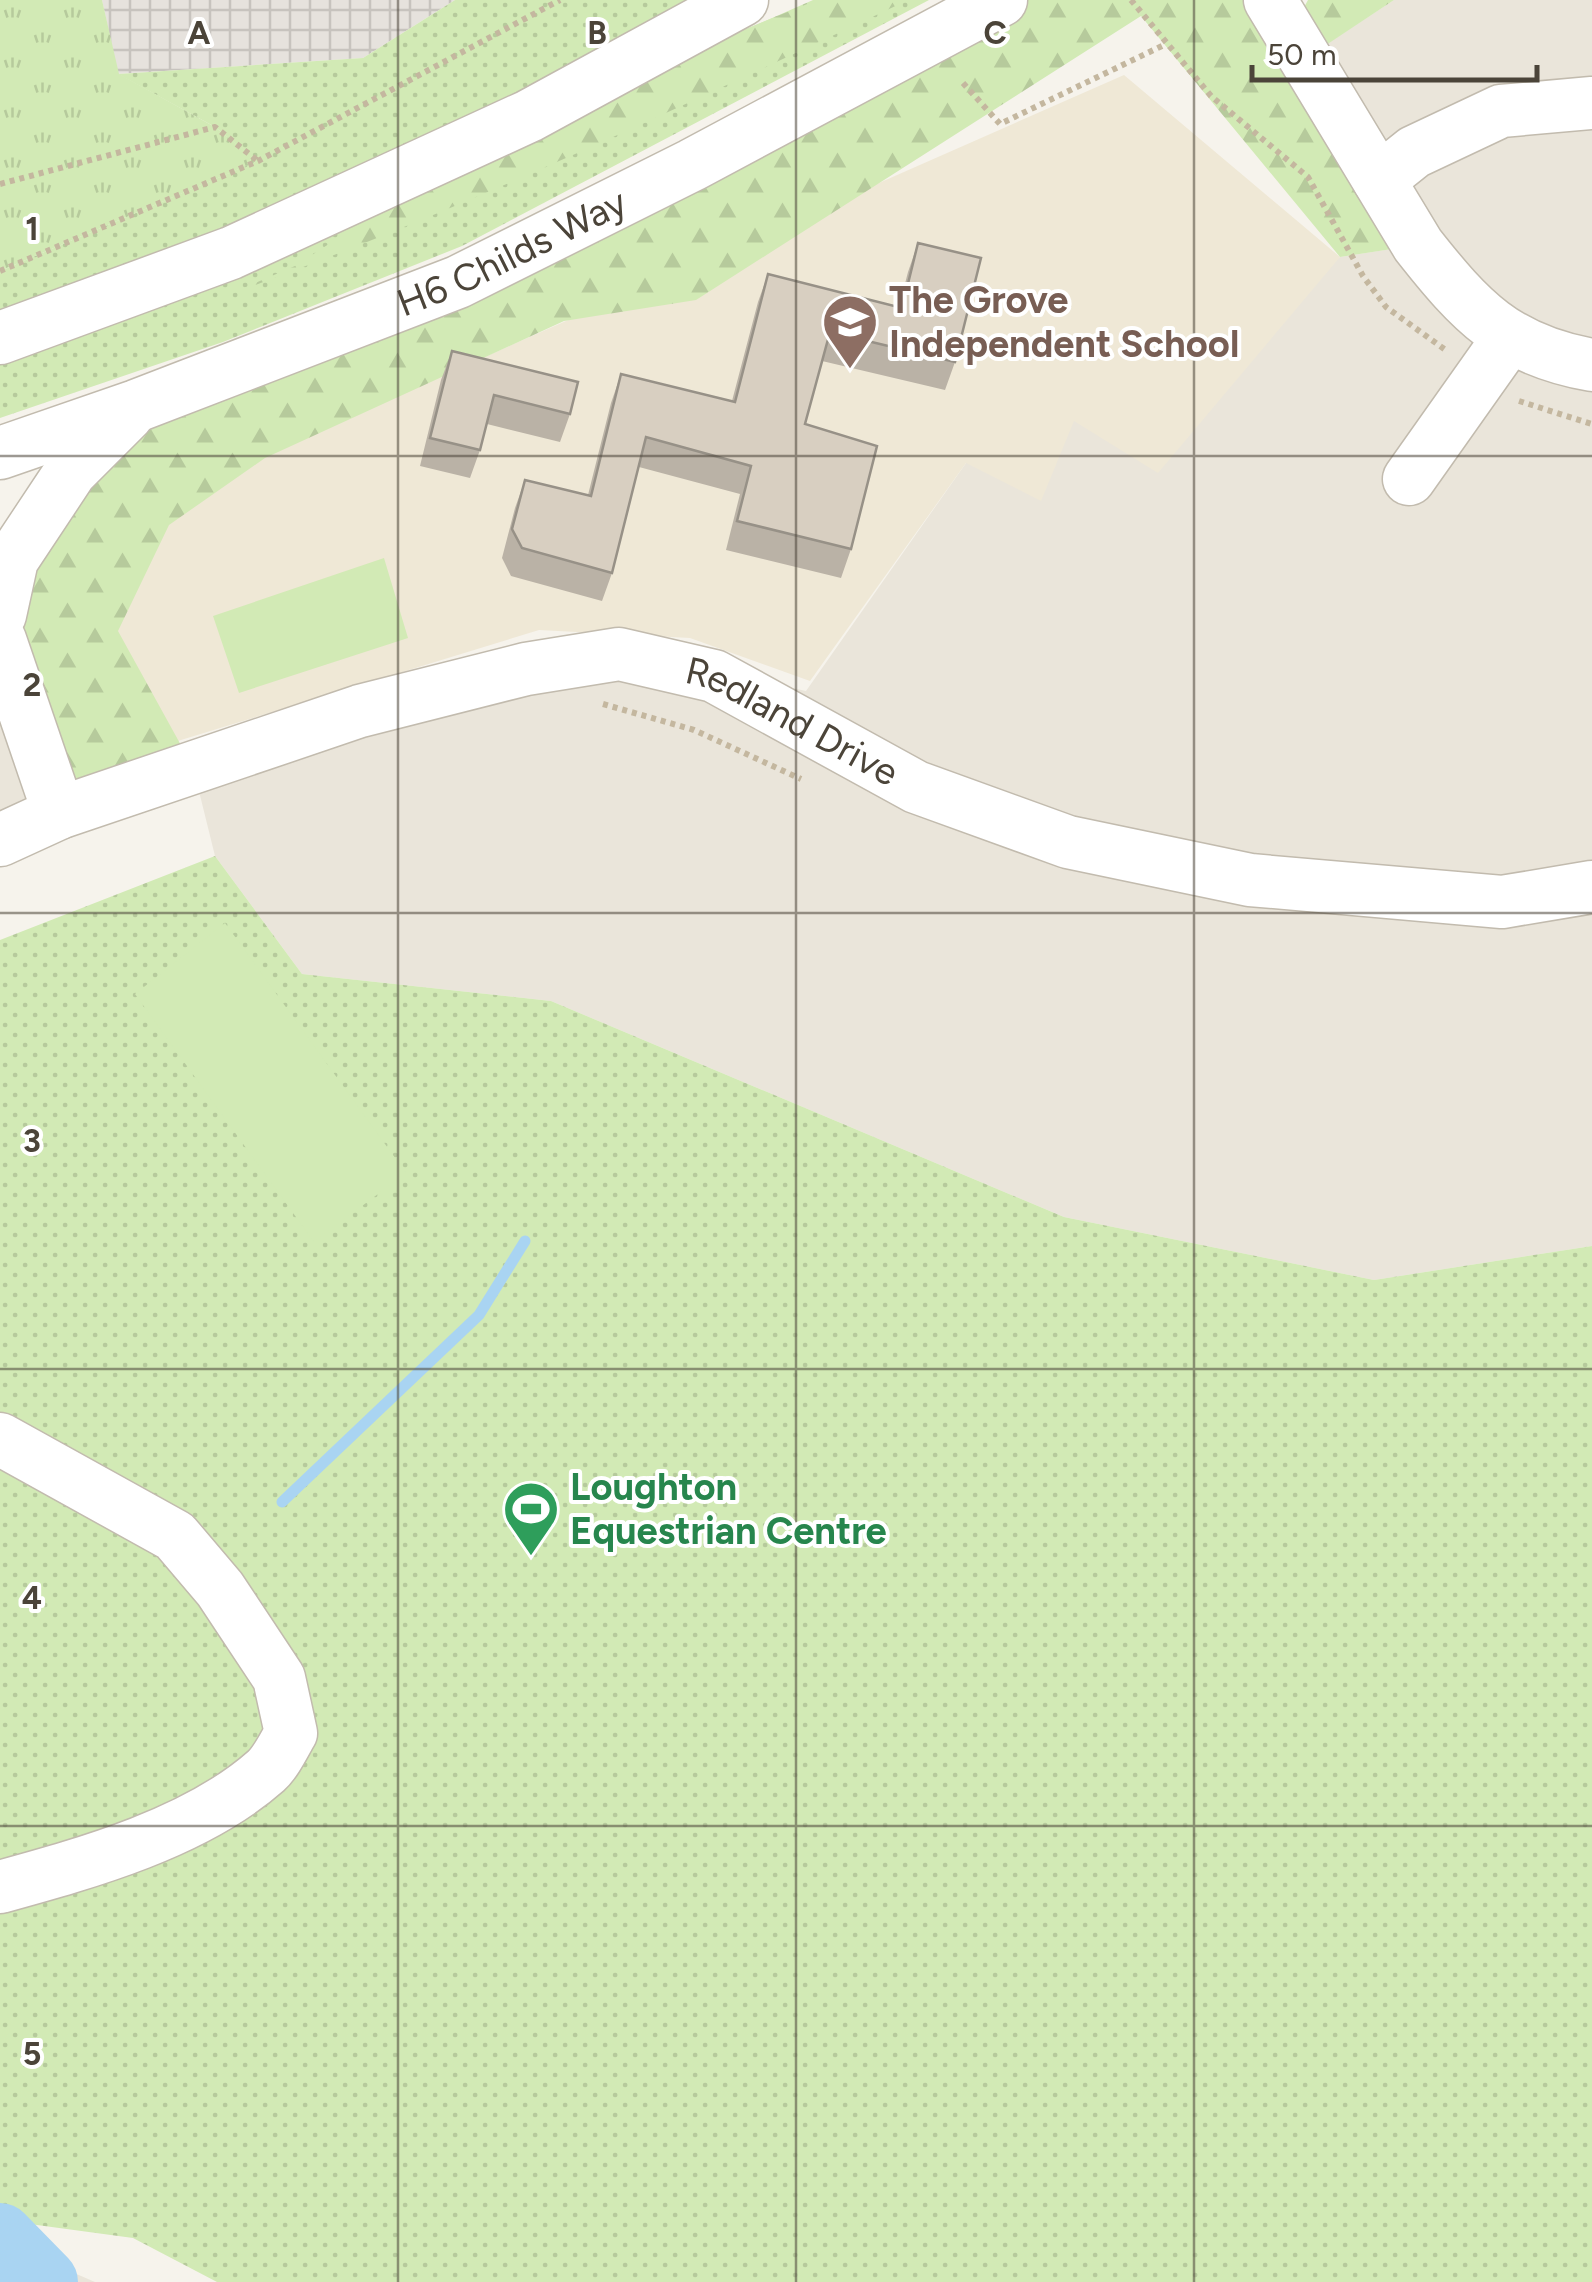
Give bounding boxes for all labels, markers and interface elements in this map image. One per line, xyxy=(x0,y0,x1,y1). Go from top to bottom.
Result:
text: A xyxy=(188,14,211,52)
text: B xyxy=(587,14,607,52)
text: C xyxy=(983,14,1007,52)
scale bar xyxy=(1252,20,1537,82)
text: 50 m xyxy=(1267,36,1336,73)
street label: H6 Childs Way xyxy=(391,179,634,326)
text: 1 xyxy=(25,210,39,248)
place label: The Grove Independent School xyxy=(889,277,1239,367)
school or university icon: The Grove Independent School xyxy=(820,292,880,371)
street label: Redland Drive xyxy=(681,647,907,796)
text: 2 xyxy=(23,666,41,704)
text: 3 xyxy=(23,1122,41,1160)
place label: Loughton Equestrian Centre xyxy=(570,1464,887,1554)
sports icon: Loughton Equestrian Centre xyxy=(501,1479,561,1558)
text: 4 xyxy=(22,1579,42,1617)
text: 5 xyxy=(23,2035,41,2073)

